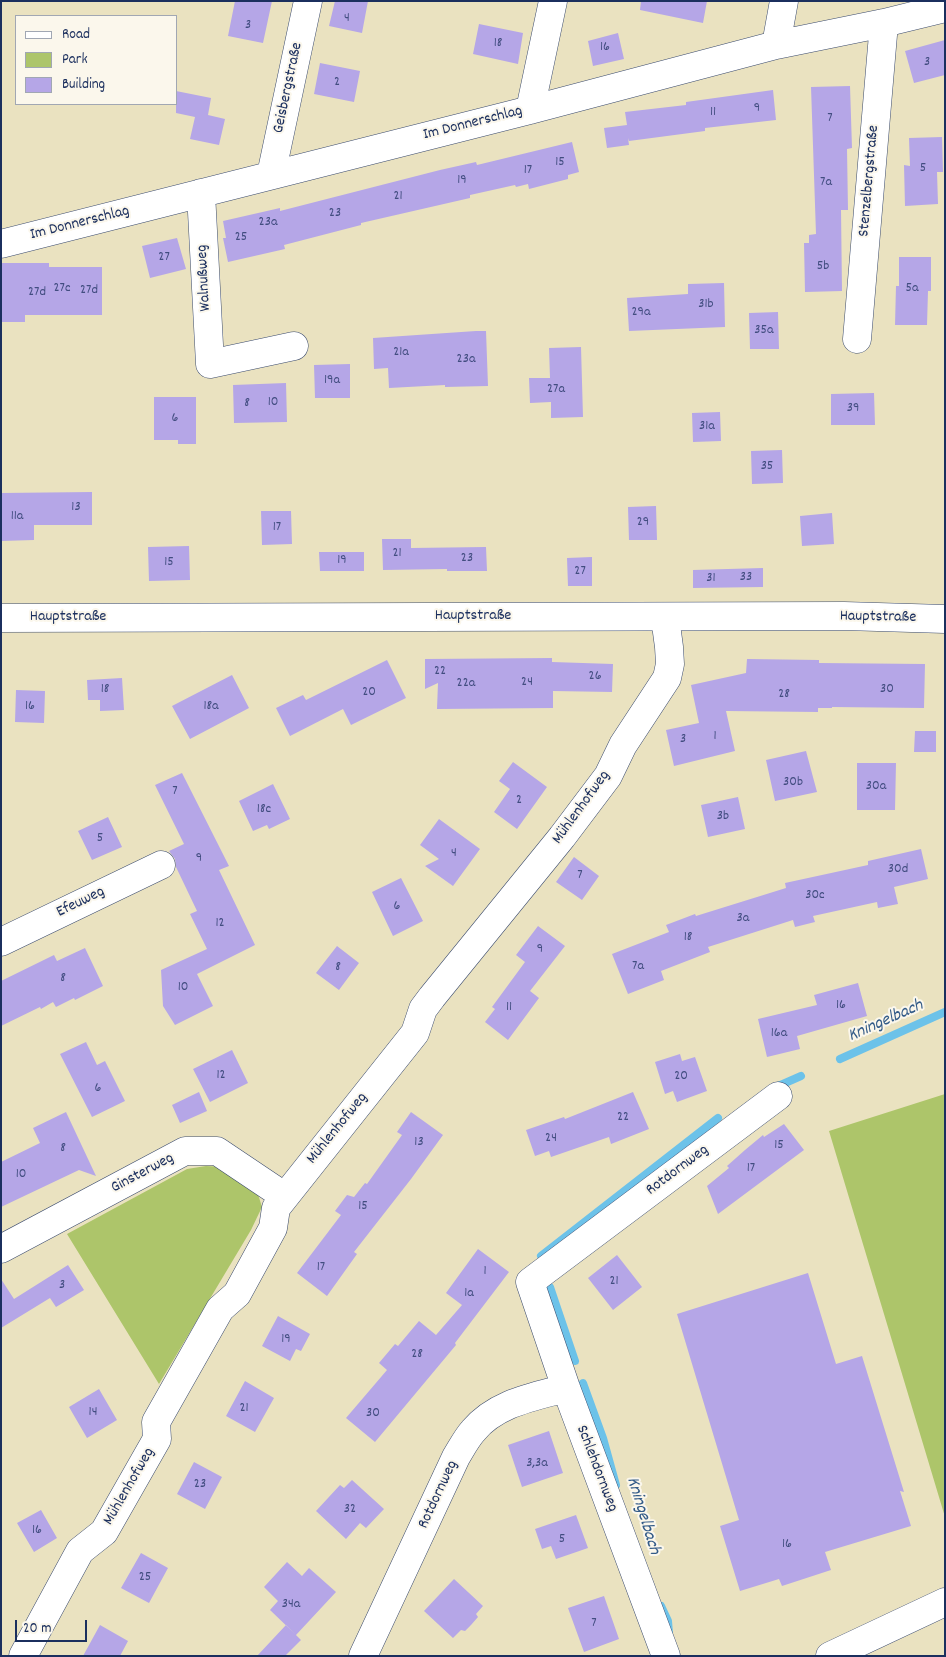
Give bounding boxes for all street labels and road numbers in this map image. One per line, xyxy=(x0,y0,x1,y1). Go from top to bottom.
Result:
street label: Geisbergstraße xyxy=(270,41,308,135)
street label: Im Donnerschlag xyxy=(421,102,525,146)
street label: Stenzelbergstraße xyxy=(856,124,884,238)
street label: Im Donnerschlag xyxy=(28,202,132,246)
street label: Walnußweg xyxy=(194,244,216,312)
street label: Hauptstraße xyxy=(435,607,511,627)
street label: Hauptstraße xyxy=(30,608,106,628)
street label: Hauptstraße xyxy=(840,608,916,628)
street label: Mühlenhofweg xyxy=(549,767,615,849)
street label: Efeuweg xyxy=(54,883,108,923)
street label: Mühlenhofweg xyxy=(303,1089,373,1169)
street label: Rotdornweg xyxy=(643,1141,713,1201)
street label: Ginsterweg xyxy=(108,1149,178,1199)
street label: Schlehdornweg xyxy=(571,1423,621,1515)
street label: Mühlenhofweg xyxy=(100,1445,160,1529)
street label: Rotdornweg xyxy=(415,1458,463,1532)

